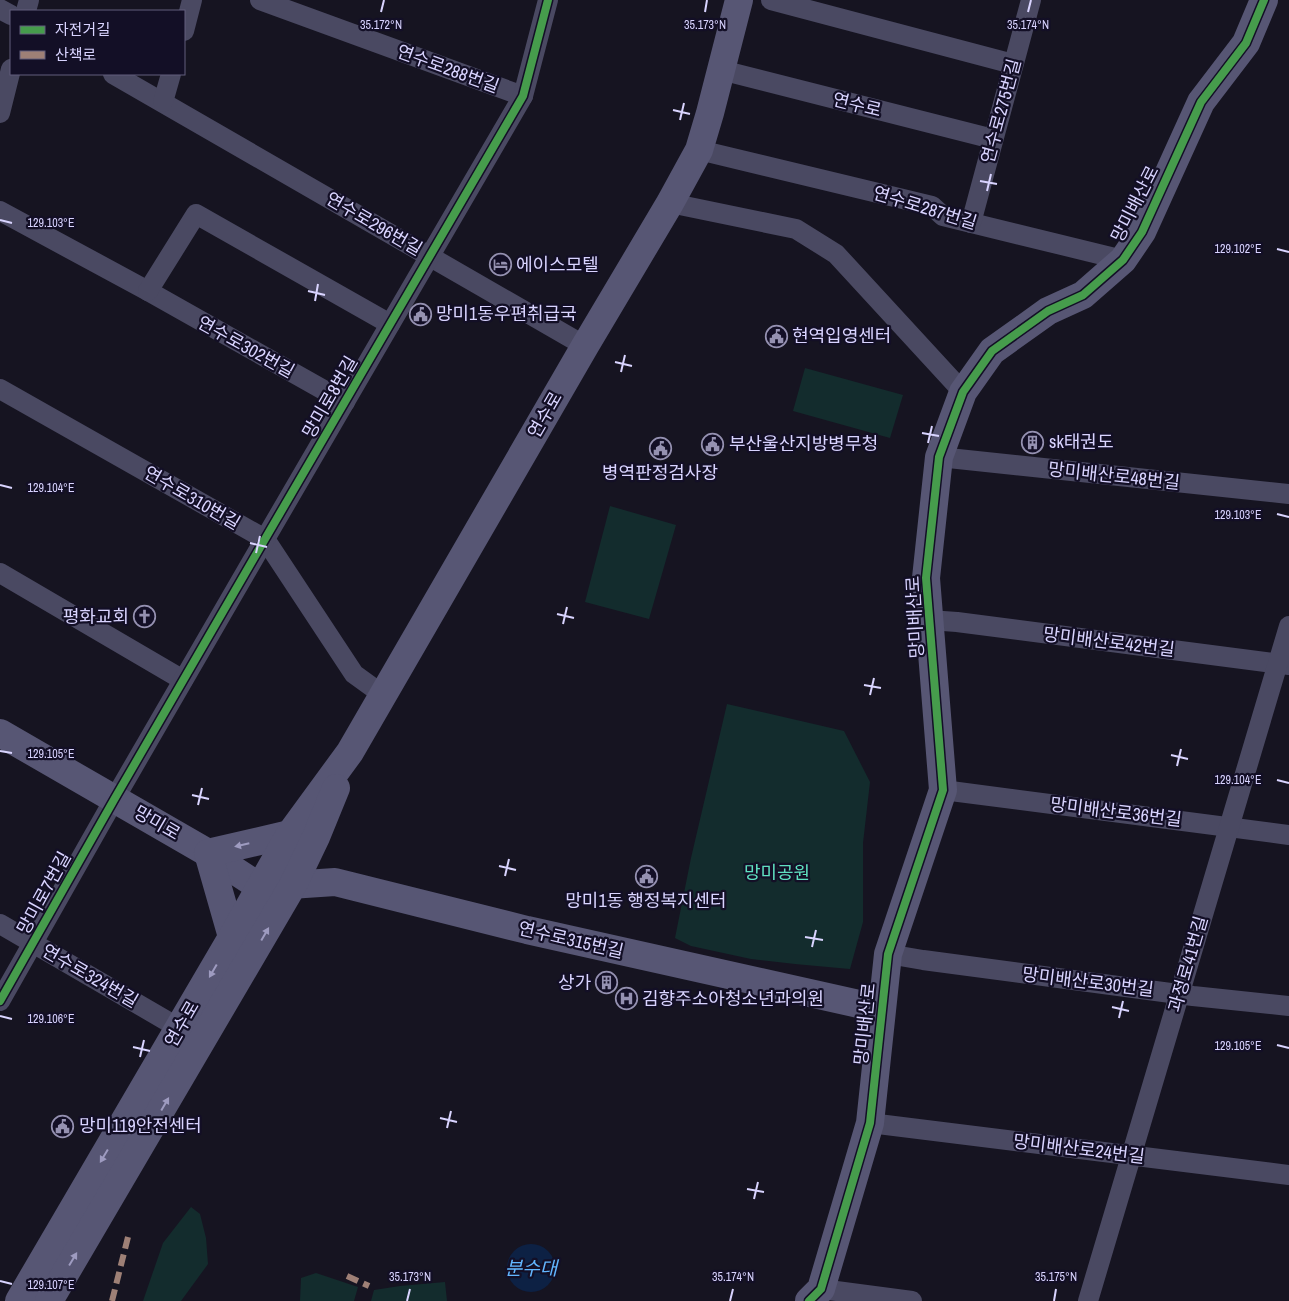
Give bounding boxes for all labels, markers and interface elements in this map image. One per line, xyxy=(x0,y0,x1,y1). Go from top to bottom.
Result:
legend xyxy=(10,10,185,75)
text: 35.172°N xyxy=(360,17,402,33)
text: 35.173°N xyxy=(684,17,726,33)
text: 35.174°N xyxy=(1007,17,1049,33)
text: 자전거길 xyxy=(55,19,110,40)
street label: 연수로288번길 xyxy=(393,38,503,99)
text: 산책로 xyxy=(55,44,96,65)
street label: 연수로275번길 xyxy=(975,56,1026,166)
street label: 연수로 xyxy=(830,86,884,123)
street label: 망미배산로 xyxy=(1105,161,1164,246)
street label: 연수로287번길 xyxy=(870,180,980,235)
street label: 연수로296번길 xyxy=(321,186,427,261)
text: 129.103°E xyxy=(28,215,74,231)
text: 129.102°E xyxy=(1215,241,1261,257)
place label: 에이스모텔 xyxy=(516,252,599,277)
hotel icon: 에이스모텔 xyxy=(488,253,512,277)
place label: 망미1동우편취급국 xyxy=(436,301,577,326)
public building icon: 망미1동우편취급국 xyxy=(408,302,432,326)
street label: 연수로302번길 xyxy=(193,310,299,384)
place label: 현역입영센터 xyxy=(792,323,891,348)
public building icon: 현역입영센터 xyxy=(764,324,788,348)
street label: 망미로8번길 xyxy=(296,351,363,442)
street label: 연수로 xyxy=(521,387,568,443)
place label: sk태권도 xyxy=(1049,429,1113,454)
building icon: sk태권도 xyxy=(1021,430,1045,454)
place label: 부산울산지방병무청 xyxy=(729,431,878,456)
public building icon: 부산울산지방병무청 xyxy=(701,432,725,456)
public building icon: 병역판정검사장 xyxy=(648,436,672,460)
street label: 망미배산로48번길 xyxy=(1047,456,1181,495)
street label: 연수로310번길 xyxy=(139,460,245,535)
place label: 병역판정검사장 xyxy=(602,460,718,485)
text: 129.104°E xyxy=(28,480,74,496)
text: 129.103°E xyxy=(1215,507,1261,523)
street label: 망미배산로 xyxy=(900,575,929,659)
place label: 평화교회 xyxy=(63,604,129,629)
church icon: 평화교회 xyxy=(133,605,157,629)
street label: 망미배산로42번길 xyxy=(1042,621,1176,662)
text: 129.105°E xyxy=(28,746,74,762)
text: 129.104°E xyxy=(1215,772,1261,788)
street label: 망미배산로36번길 xyxy=(1049,791,1183,832)
street label: 망미로 xyxy=(129,799,185,846)
one-way arrow xyxy=(235,841,250,849)
street label: 망미로7번길 xyxy=(11,847,77,939)
park label: 망미공원 xyxy=(744,860,810,885)
public building icon: 망미1동 행정복지센터 xyxy=(634,864,658,888)
place label: 망미1동 행정복지센터 xyxy=(565,888,727,913)
street label: 과정로41번길 xyxy=(1162,913,1213,1015)
street label: 연수로315번길 xyxy=(516,915,626,964)
one-way arrow xyxy=(260,927,269,940)
street label: 연수로324번길 xyxy=(37,938,143,1013)
street label: 망미배산로30번길 xyxy=(1021,961,1155,1002)
one-way arrow xyxy=(209,963,217,978)
place label: 상가 xyxy=(558,970,591,995)
building icon: 상가 xyxy=(595,971,619,995)
street label: 망미배산로 xyxy=(848,981,881,1066)
place label: 김향주소아청소년과의원 xyxy=(642,986,824,1011)
hospital icon: 김향주소아청소년과의원 xyxy=(614,987,638,1011)
street label: 연수로 xyxy=(158,996,205,1052)
text: 129.106°E xyxy=(28,1011,74,1027)
text: 129.105°E xyxy=(1215,1038,1261,1054)
one-way arrow xyxy=(160,1097,169,1110)
place label: 망미119안전센터 xyxy=(79,1113,202,1138)
public building icon: 망미119안전센터 xyxy=(51,1114,75,1138)
street label: 망미배산로24번길 xyxy=(1012,1128,1146,1169)
one-way arrow xyxy=(100,1149,109,1163)
one-way arrow xyxy=(69,1252,78,1266)
water label: 분수대 xyxy=(505,1255,560,1281)
text: 35.173°N xyxy=(389,1269,431,1285)
text: 35.174°N xyxy=(712,1269,754,1285)
text: 35.175°N xyxy=(1035,1269,1077,1285)
text: 129.107°E xyxy=(28,1277,74,1293)

